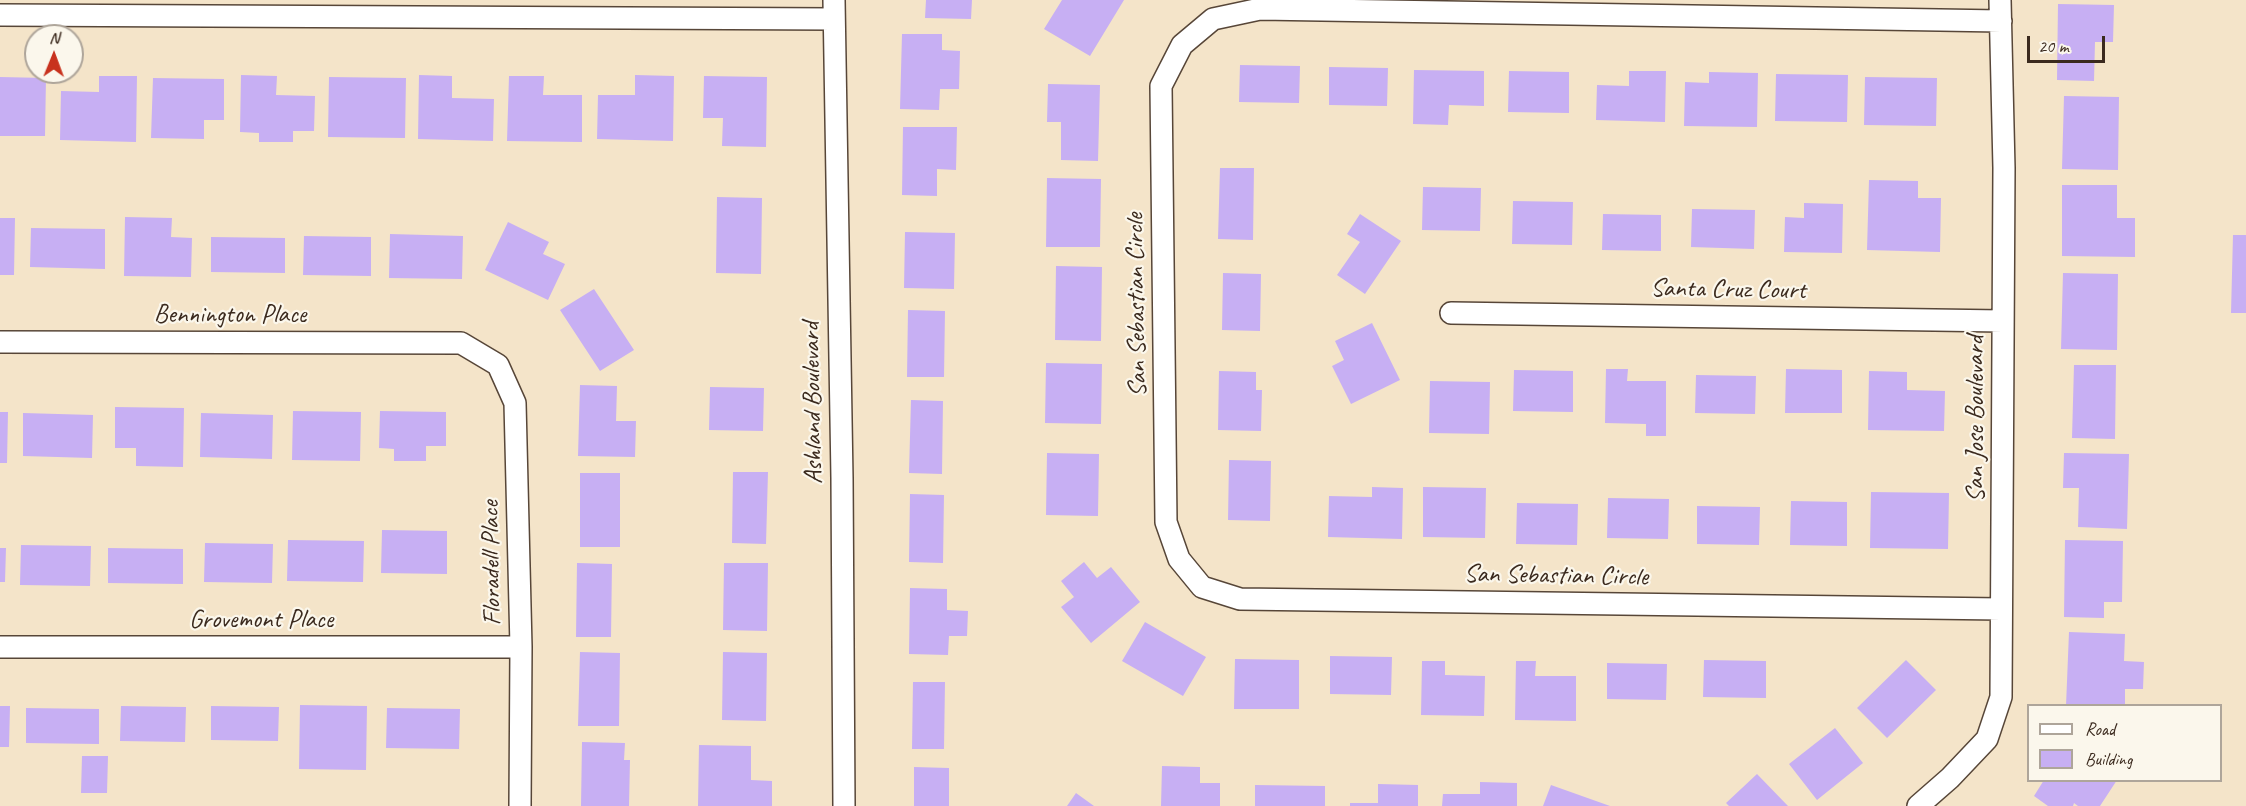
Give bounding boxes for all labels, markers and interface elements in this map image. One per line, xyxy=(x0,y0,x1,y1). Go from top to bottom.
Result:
north arrow xyxy=(24,24,84,84)
scale bar xyxy=(2030,24,2108,62)
text: N xyxy=(49,28,59,48)
text: 20 m xyxy=(2038,35,2069,57)
street label: San Sebastian Circle xyxy=(1120,213,1154,397)
street label: Santa Cruz Court xyxy=(1650,273,1806,307)
street label: Bennington Place xyxy=(154,299,306,331)
street label: Ashland Boulevard xyxy=(796,322,830,484)
street label: San Jose Boulevard xyxy=(1960,336,1992,502)
street label: Floradell Place xyxy=(475,500,509,626)
street label: San Sebastian Circle xyxy=(1464,559,1648,593)
street label: Grovemont Place xyxy=(189,604,333,636)
legend xyxy=(2027,704,2222,782)
text: Road xyxy=(2085,718,2115,740)
text: Building xyxy=(2085,748,2132,770)

